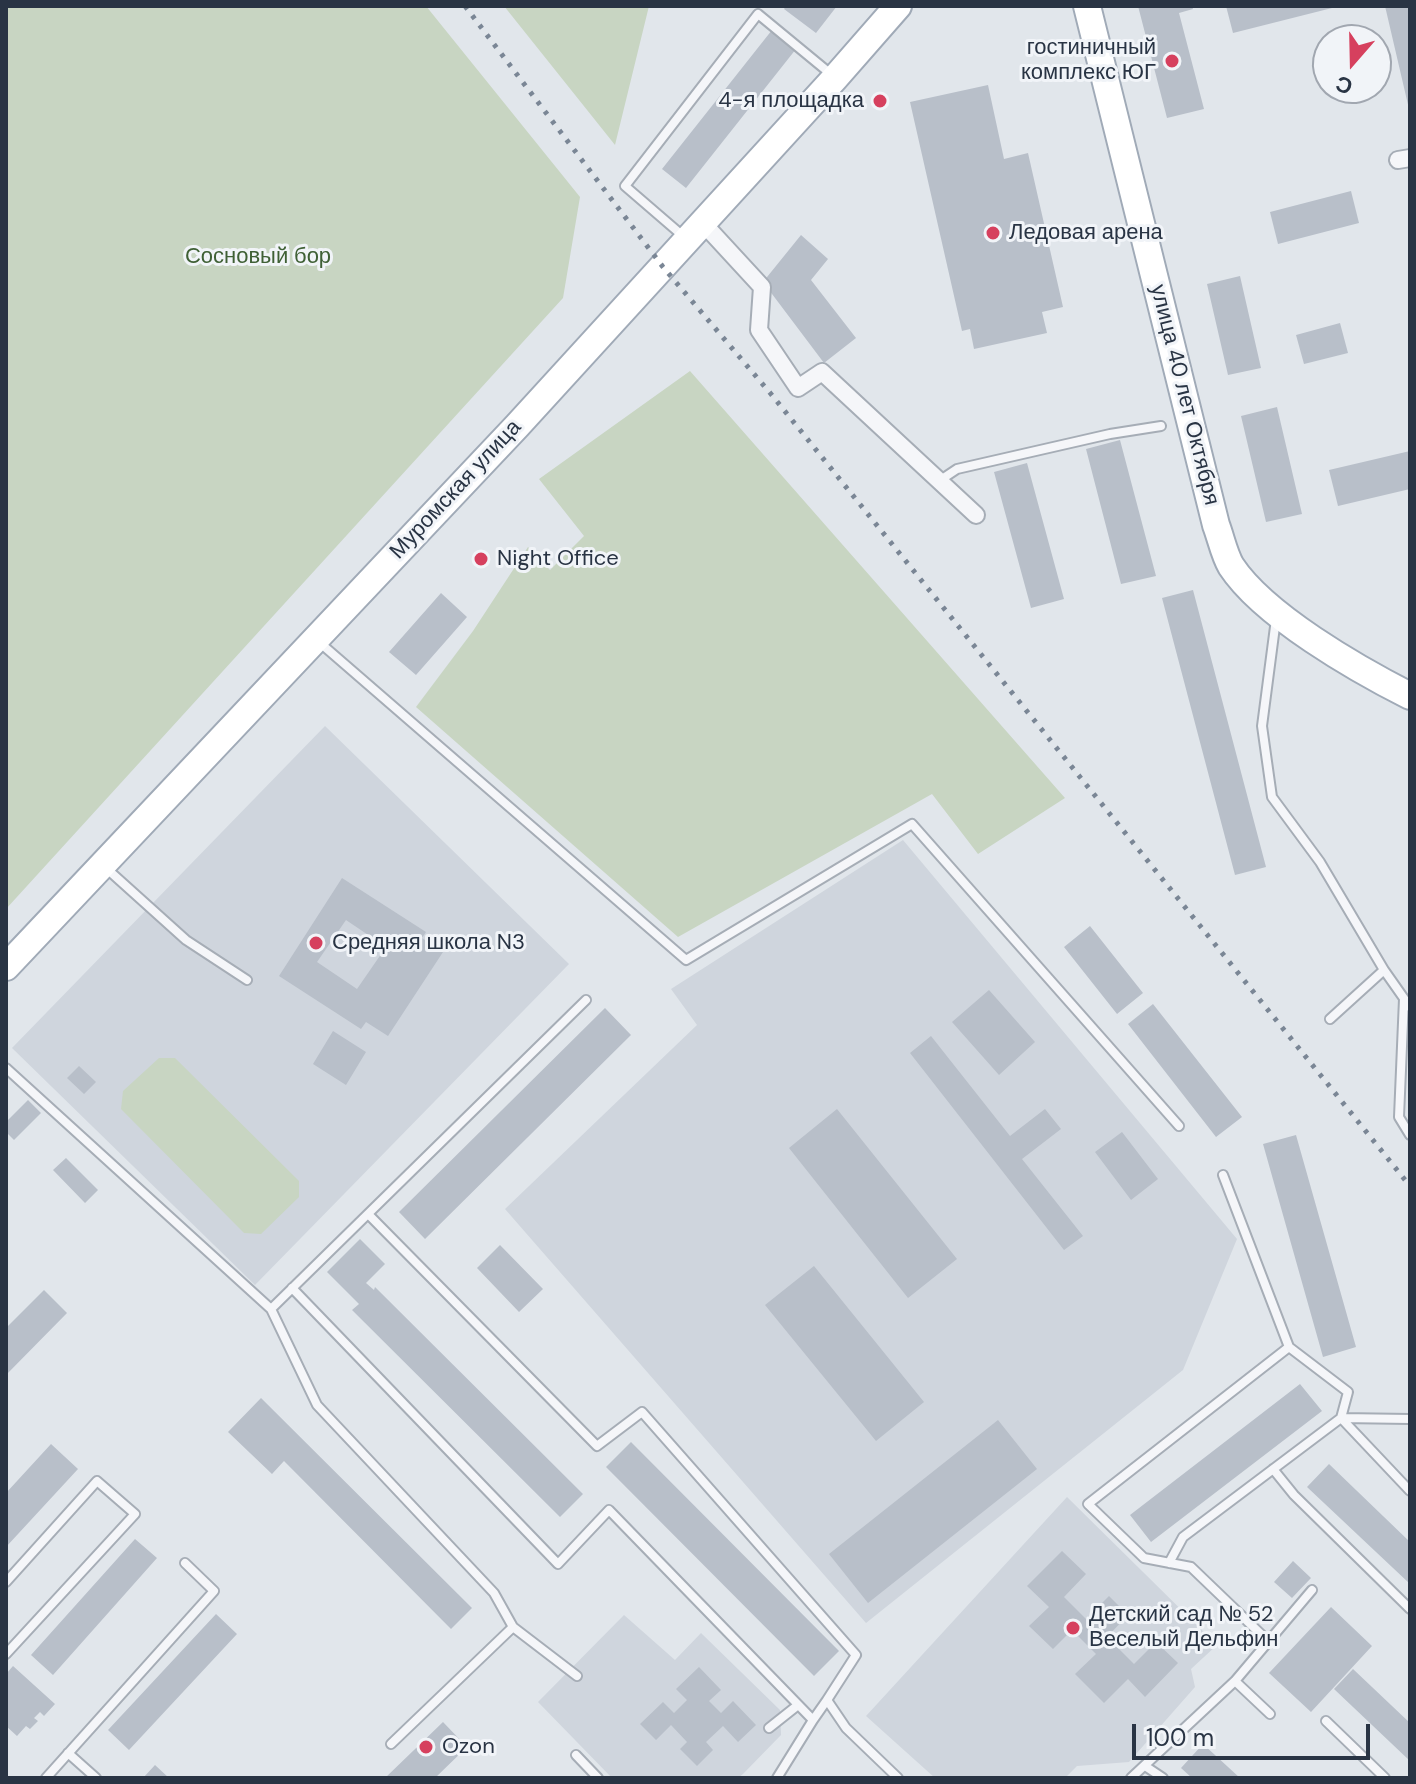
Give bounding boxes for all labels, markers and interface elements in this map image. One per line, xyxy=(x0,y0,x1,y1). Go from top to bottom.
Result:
north arrow xyxy=(1312,24,1392,104)
place label: гостиничный комплекс ЮГ xyxy=(1021,35,1156,86)
marker: гостиничный комплекс ЮГ xyxy=(1163,52,1181,70)
text: С xyxy=(1332,69,1357,101)
place label: 4-я площадка xyxy=(718,88,864,114)
marker: 4-я площадка xyxy=(871,92,889,110)
place label: Ледовая арена xyxy=(1009,220,1163,246)
marker: Ледовая арена xyxy=(984,224,1002,242)
park label: Сосновый бор xyxy=(185,244,331,270)
street label: улица 40 лет Октября xyxy=(1144,282,1224,508)
street label: Муромская улица xyxy=(385,415,527,565)
place label: Night Office xyxy=(497,546,619,572)
marker: Night Office xyxy=(472,550,490,568)
place label: Средняя школа N3 xyxy=(332,930,525,956)
marker: Средняя школа N3 xyxy=(307,934,325,952)
place label: Детский сад № 52 Веселый Дельфин xyxy=(1089,1602,1278,1654)
marker: Детский сад № 52 Веселый Дельфин xyxy=(1064,1619,1082,1637)
scale bar xyxy=(1136,1708,1374,1758)
text: 100 m xyxy=(1146,1722,1214,1753)
place label: Ozon xyxy=(442,1734,495,1760)
marker: Ozon xyxy=(417,1738,435,1756)

